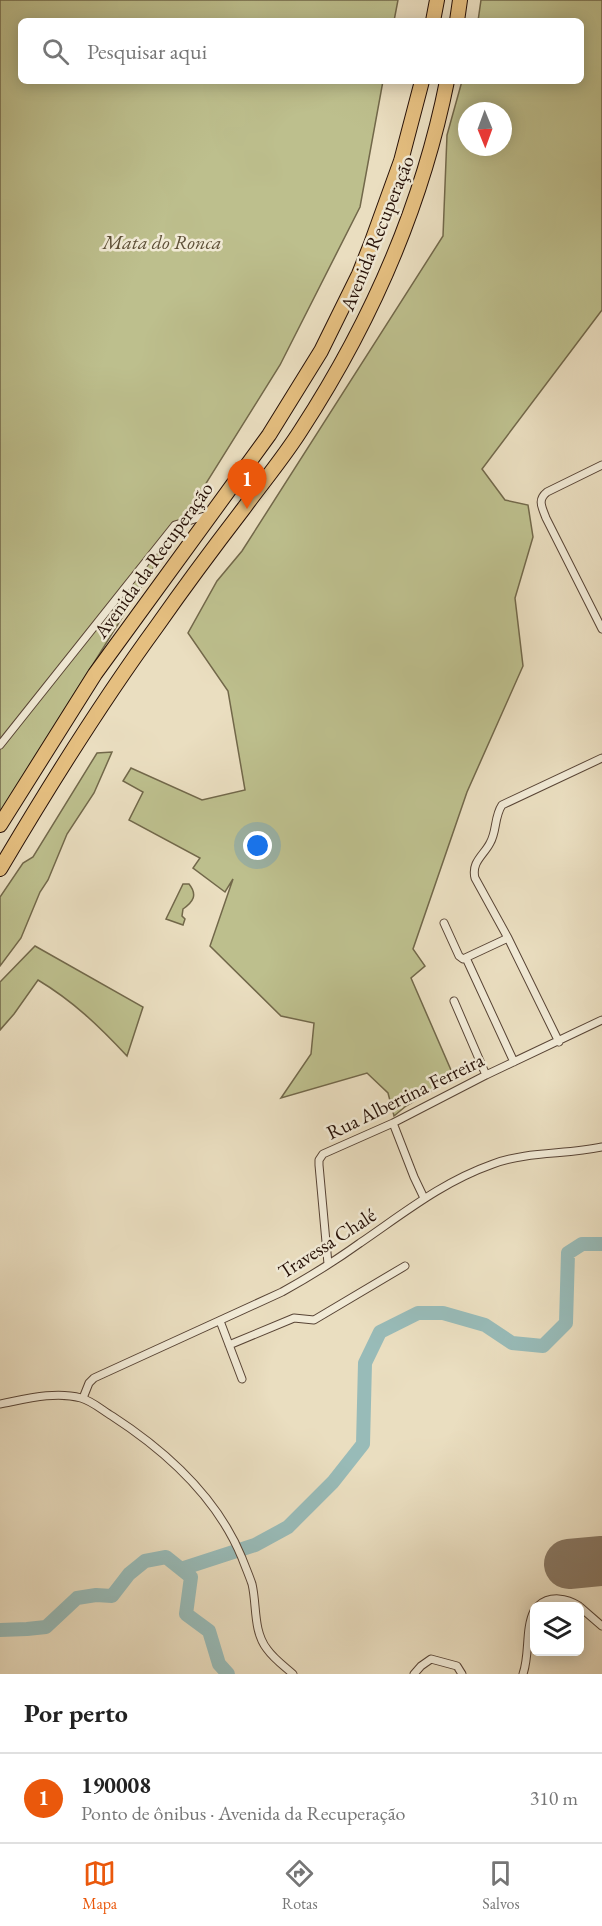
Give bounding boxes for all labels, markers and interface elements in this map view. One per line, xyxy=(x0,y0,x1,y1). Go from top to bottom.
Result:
search box xyxy=(18,18,584,84)
icon: search xyxy=(39,35,72,68)
text: Pesquisar aqui xyxy=(87,37,207,66)
north arrow xyxy=(458,102,512,156)
street label: Avenida Recuperação xyxy=(334,151,420,315)
park label: Mata do Ronca xyxy=(101,229,222,255)
pin: 1 xyxy=(228,460,266,509)
street label: Avenida da Recuperação xyxy=(87,477,219,644)
your location xyxy=(243,831,272,860)
street label: Rua Albertina Ferreira xyxy=(322,1047,488,1145)
street label: Travessa Chalé xyxy=(273,1202,381,1284)
map controls xyxy=(530,1602,584,1656)
button: layers xyxy=(530,1602,584,1656)
text: Por perto xyxy=(24,1696,128,1730)
text: 190008 xyxy=(81,1771,151,1800)
text: 1 xyxy=(38,1785,49,1811)
text: 310 m xyxy=(530,1785,578,1811)
text: Ponto de ônibus · Avenida da Recuperação xyxy=(81,1800,406,1826)
tab: Mapa xyxy=(82,1857,117,1914)
tab: Rotas xyxy=(282,1857,318,1914)
tab: Salvos xyxy=(482,1857,520,1914)

